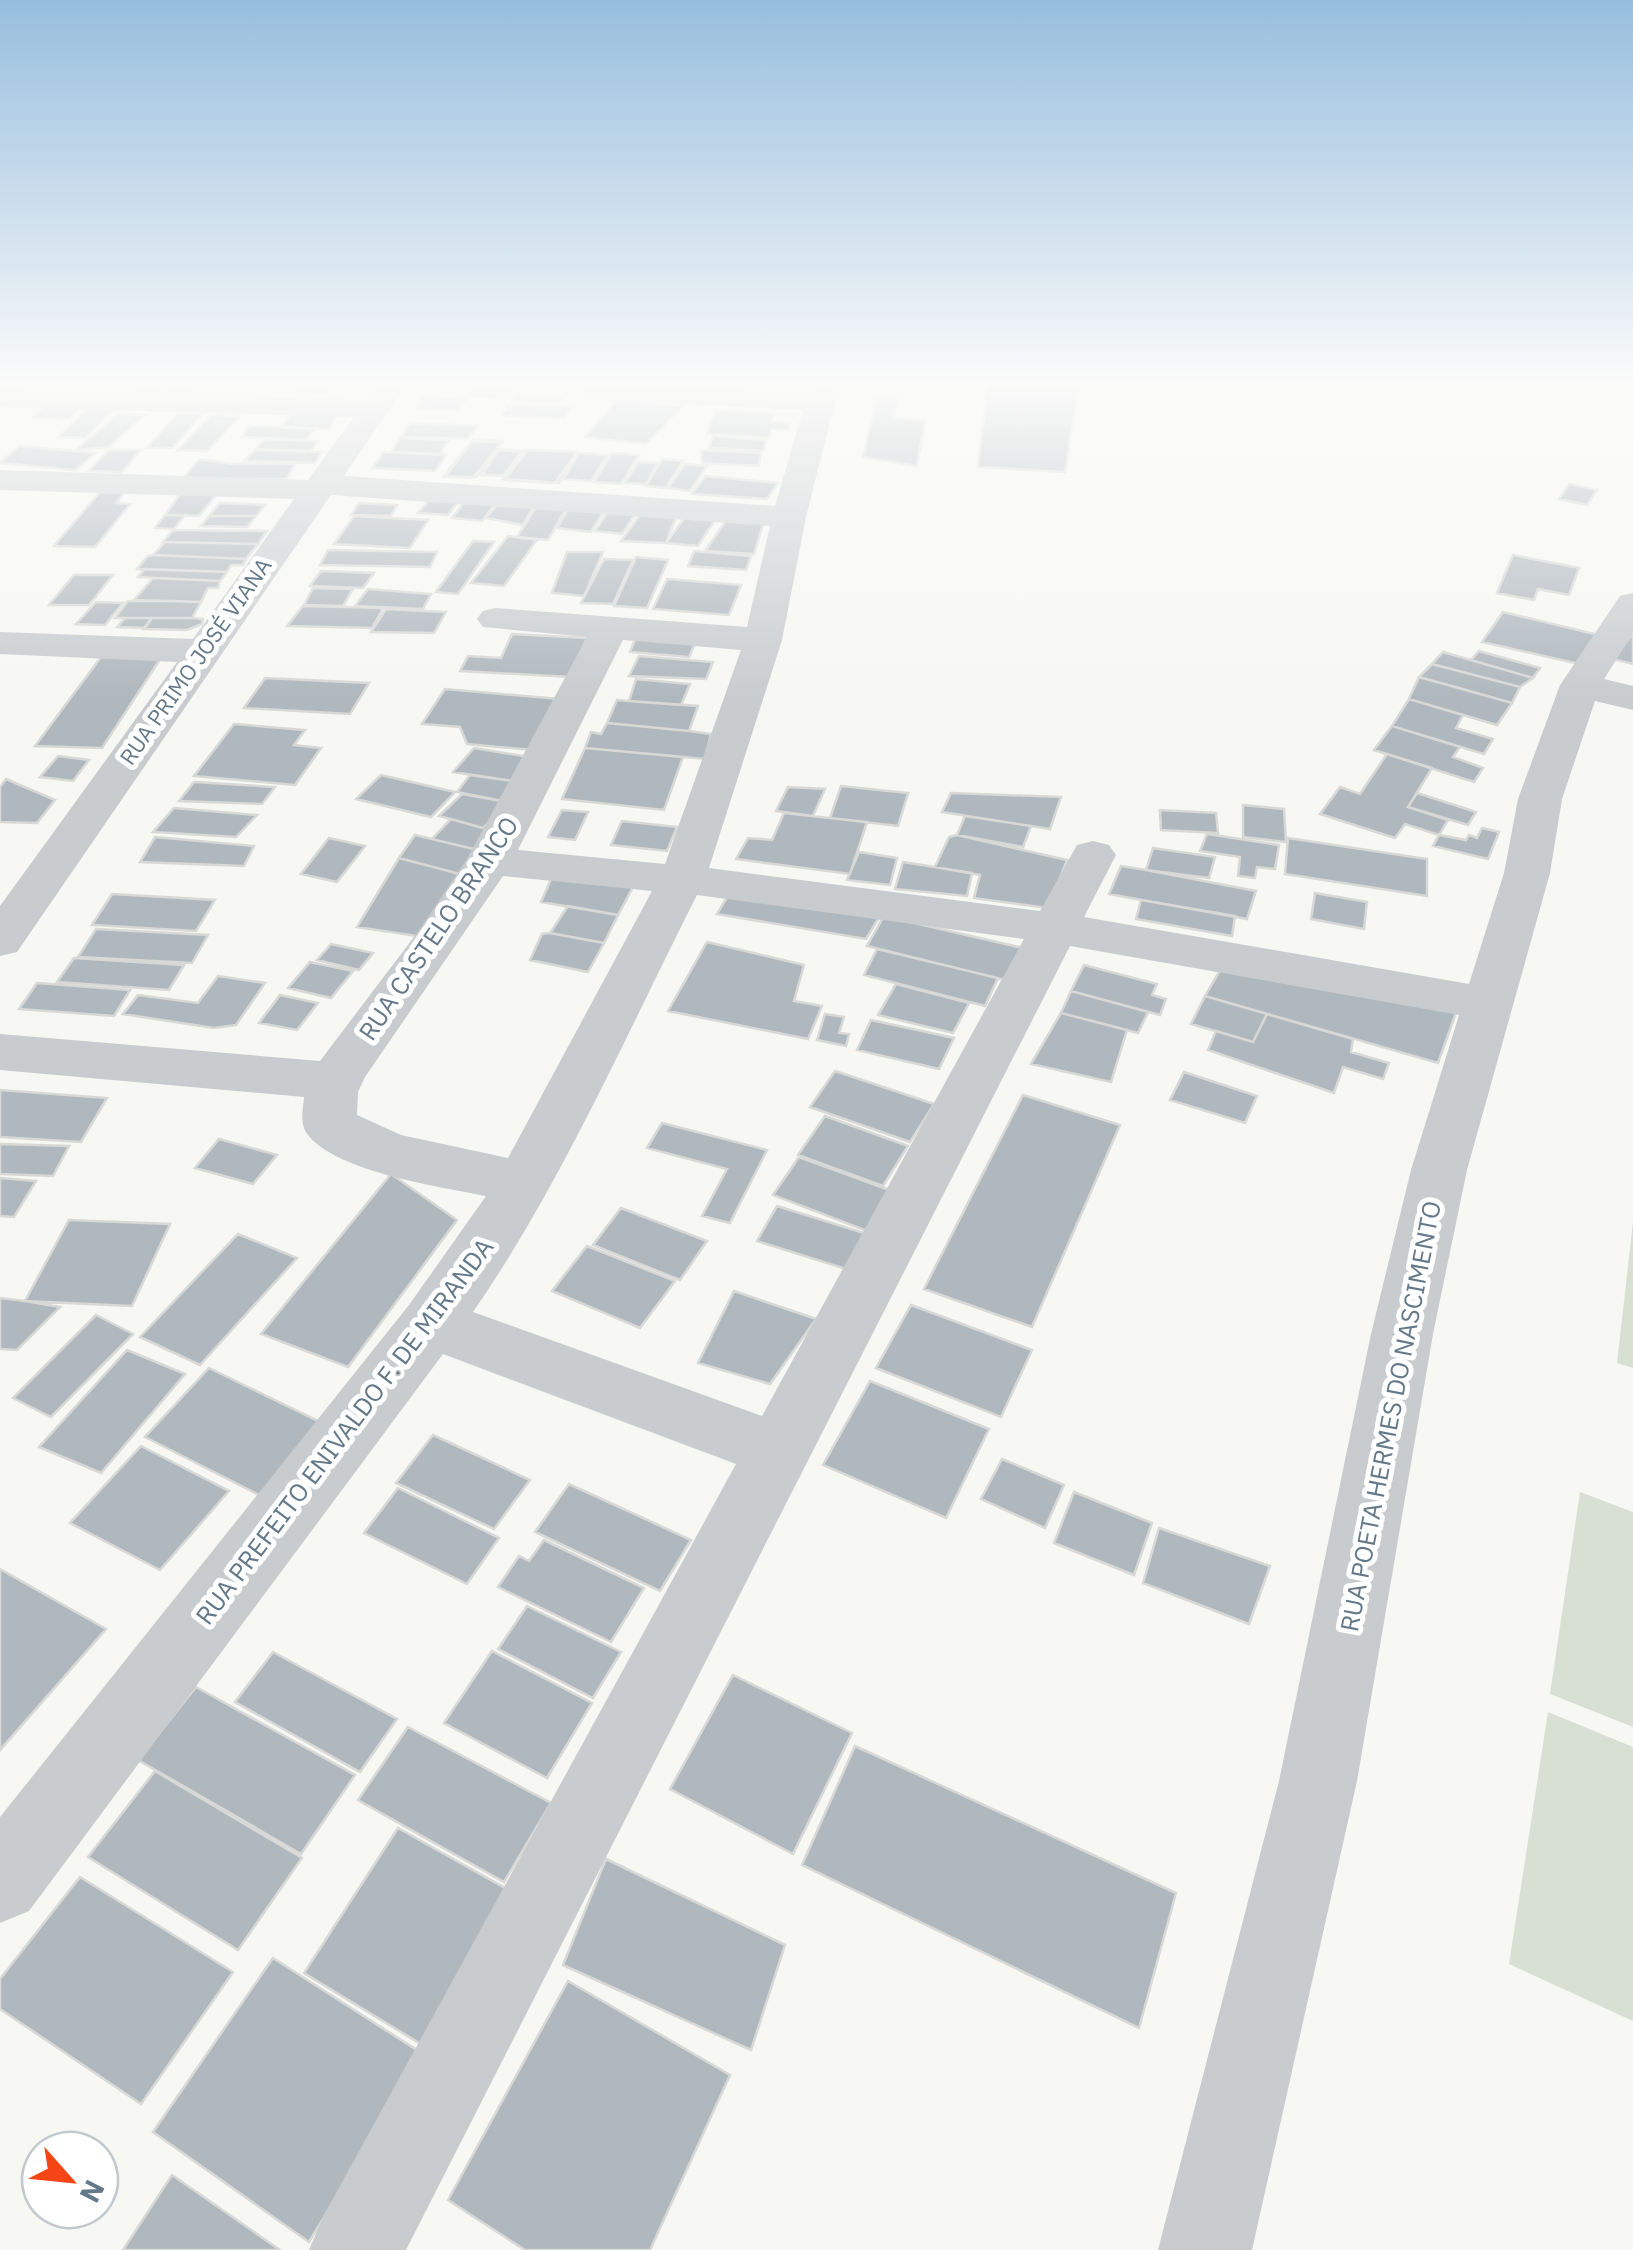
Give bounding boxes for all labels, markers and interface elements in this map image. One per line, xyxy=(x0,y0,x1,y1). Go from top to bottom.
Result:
street label: RUA PRIMO JOSÉ VIANA xyxy=(113,552,277,770)
street label: RUA CASTELO BRANCO xyxy=(351,810,525,1046)
street label: RUA POETA HERMES DO NASCIMENTO xyxy=(1332,1198,1448,1634)
street label: RUA PREFEITO ENIVALDO F. DE MIRANDA xyxy=(188,1231,500,1631)
north arrow xyxy=(20,2130,120,2230)
text: N xyxy=(72,2174,114,2209)

